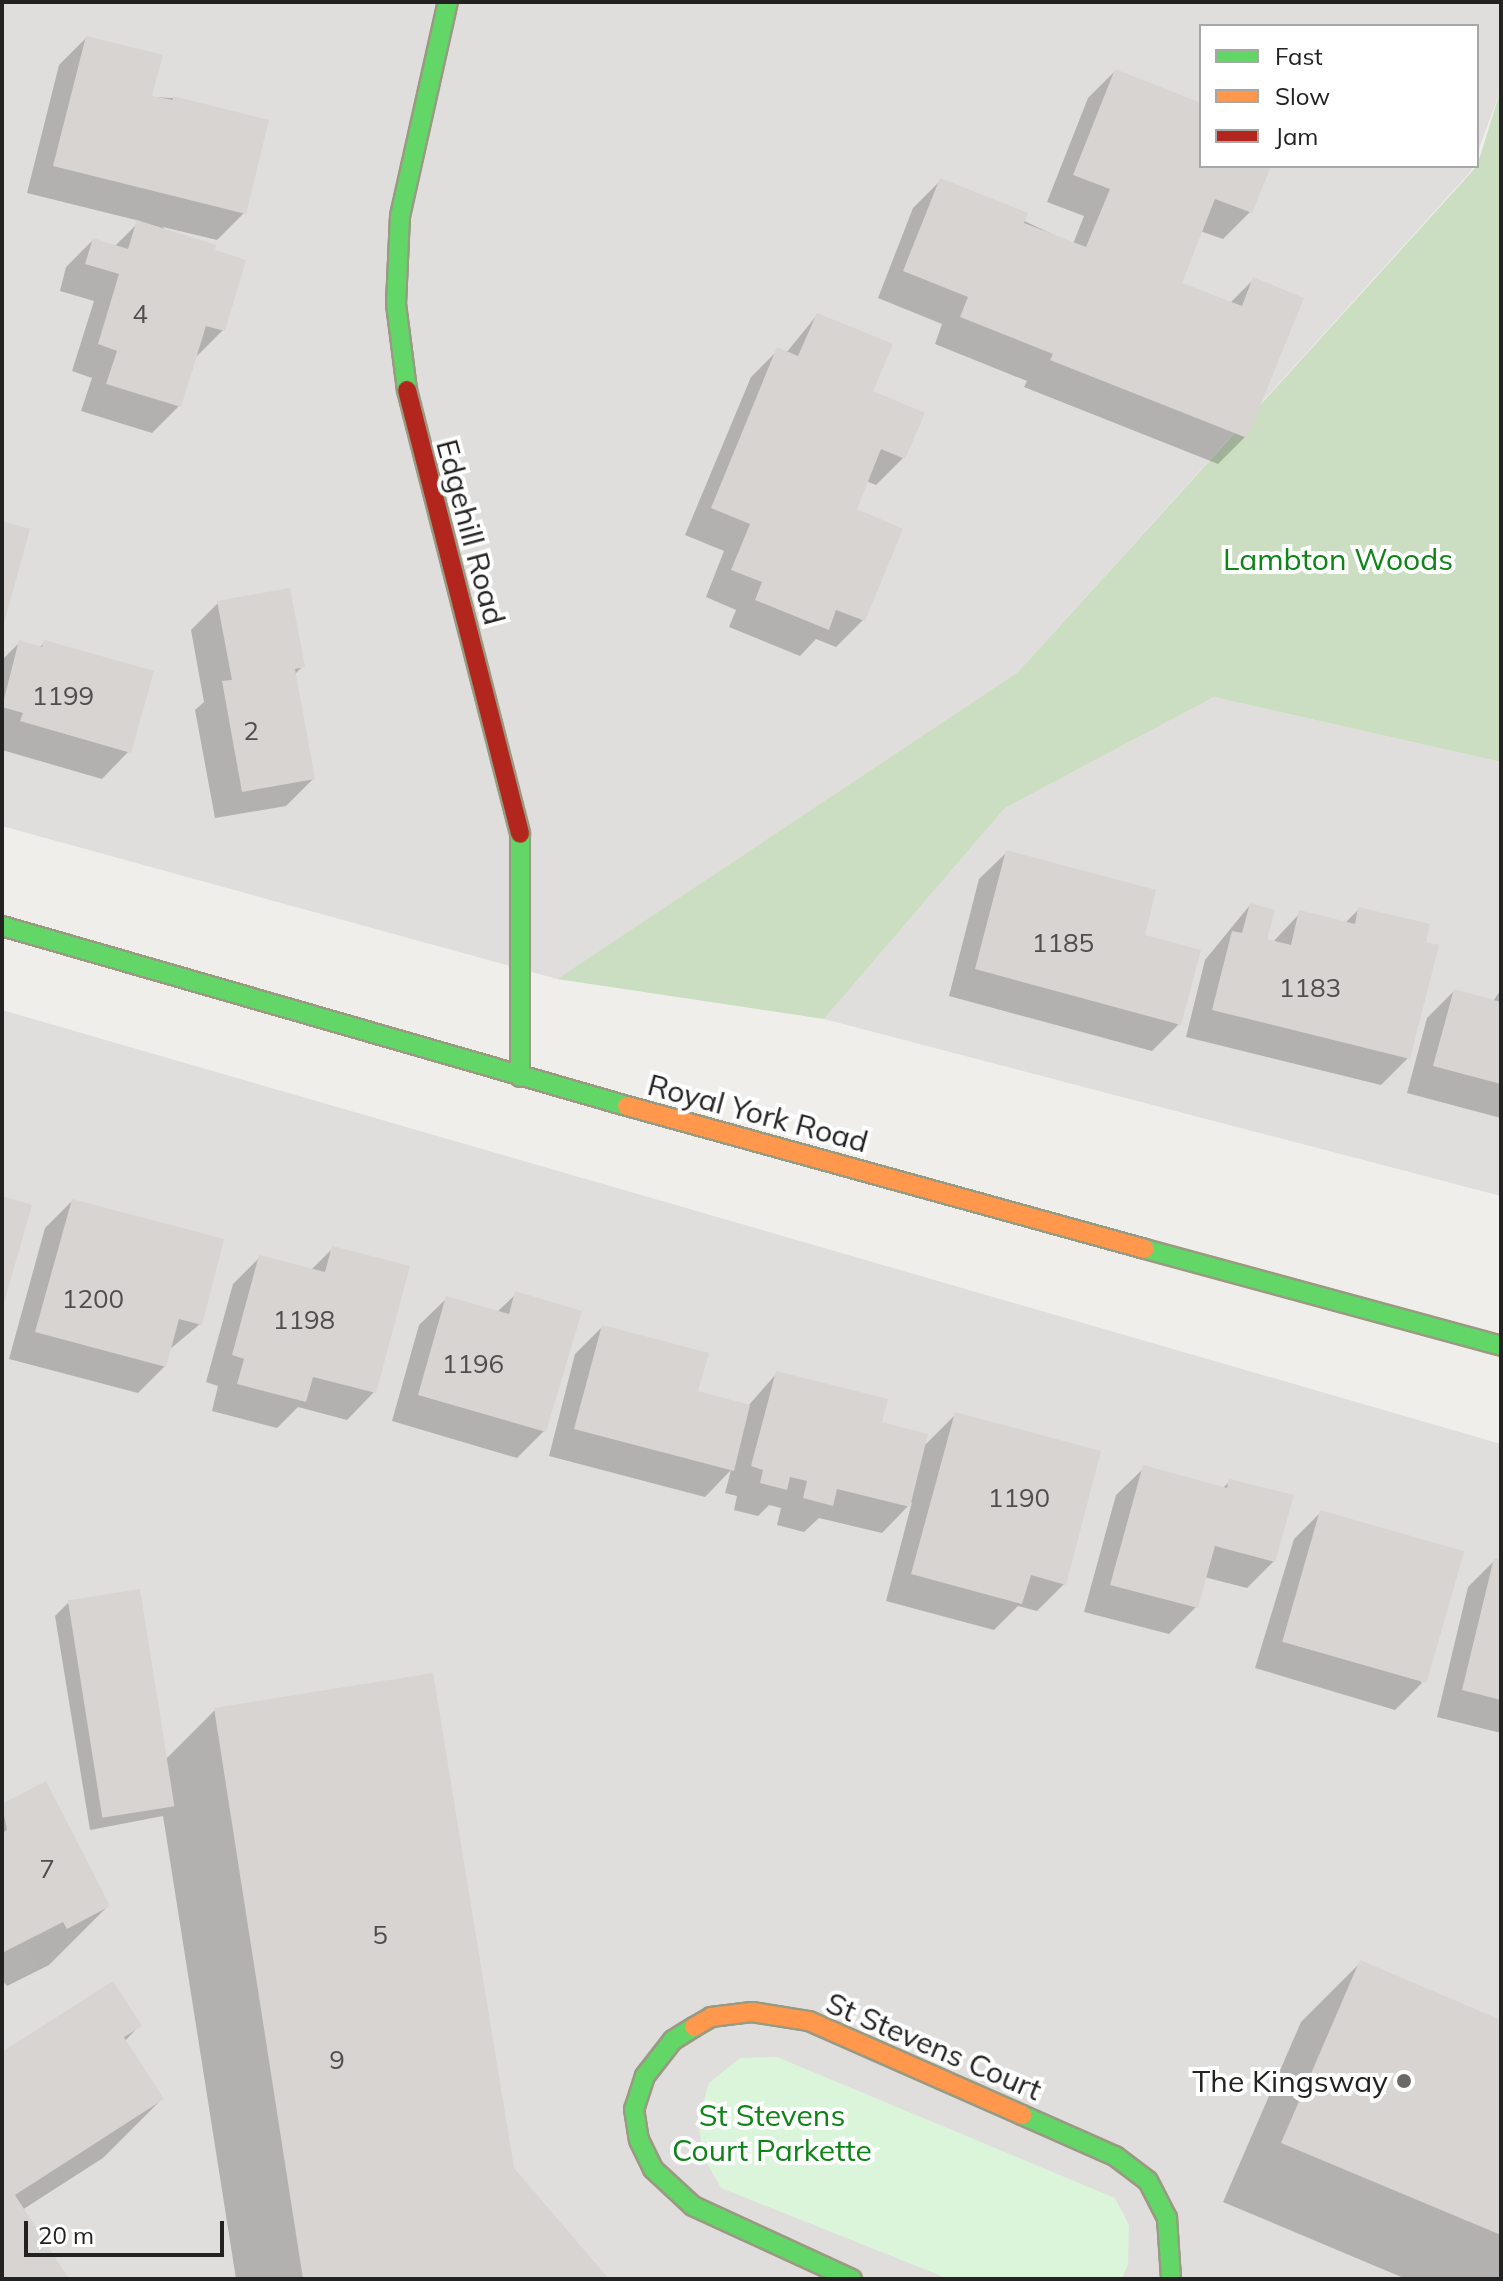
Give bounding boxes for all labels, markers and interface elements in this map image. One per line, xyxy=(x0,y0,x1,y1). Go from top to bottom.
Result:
legend xyxy=(1199,24,1479,168)
text: Fast xyxy=(1275,41,1323,71)
text: Slow xyxy=(1275,81,1330,111)
text: Jam xyxy=(1275,121,1318,151)
house number: 4 xyxy=(132,298,148,330)
street label: Edgehill Road xyxy=(429,435,513,629)
park label: Lambton Woods xyxy=(1223,541,1453,577)
house number: 1199 xyxy=(32,680,94,712)
house number: 2 xyxy=(243,715,259,747)
house number: 1185 xyxy=(1032,927,1094,959)
house number: 1183 xyxy=(1279,972,1341,1004)
street label: Royal York Road xyxy=(644,1066,872,1160)
house number: 1200 xyxy=(62,1283,124,1315)
house number: 1198 xyxy=(273,1304,335,1336)
house number: 1196 xyxy=(442,1348,504,1380)
house number: 1190 xyxy=(988,1482,1050,1514)
house number: 7 xyxy=(39,1853,55,1885)
house number: 5 xyxy=(372,1919,388,1951)
street label: St Stevens Court xyxy=(821,1984,1047,2108)
house number: 9 xyxy=(329,2044,345,2076)
place label: The Kingsway xyxy=(1192,2063,1388,2099)
marker: The Kingsway xyxy=(1395,2072,1413,2090)
park label: St Stevens Court Parkette xyxy=(672,2097,872,2168)
scale bar xyxy=(28,2205,228,2255)
text: 20 m xyxy=(38,2220,94,2250)

